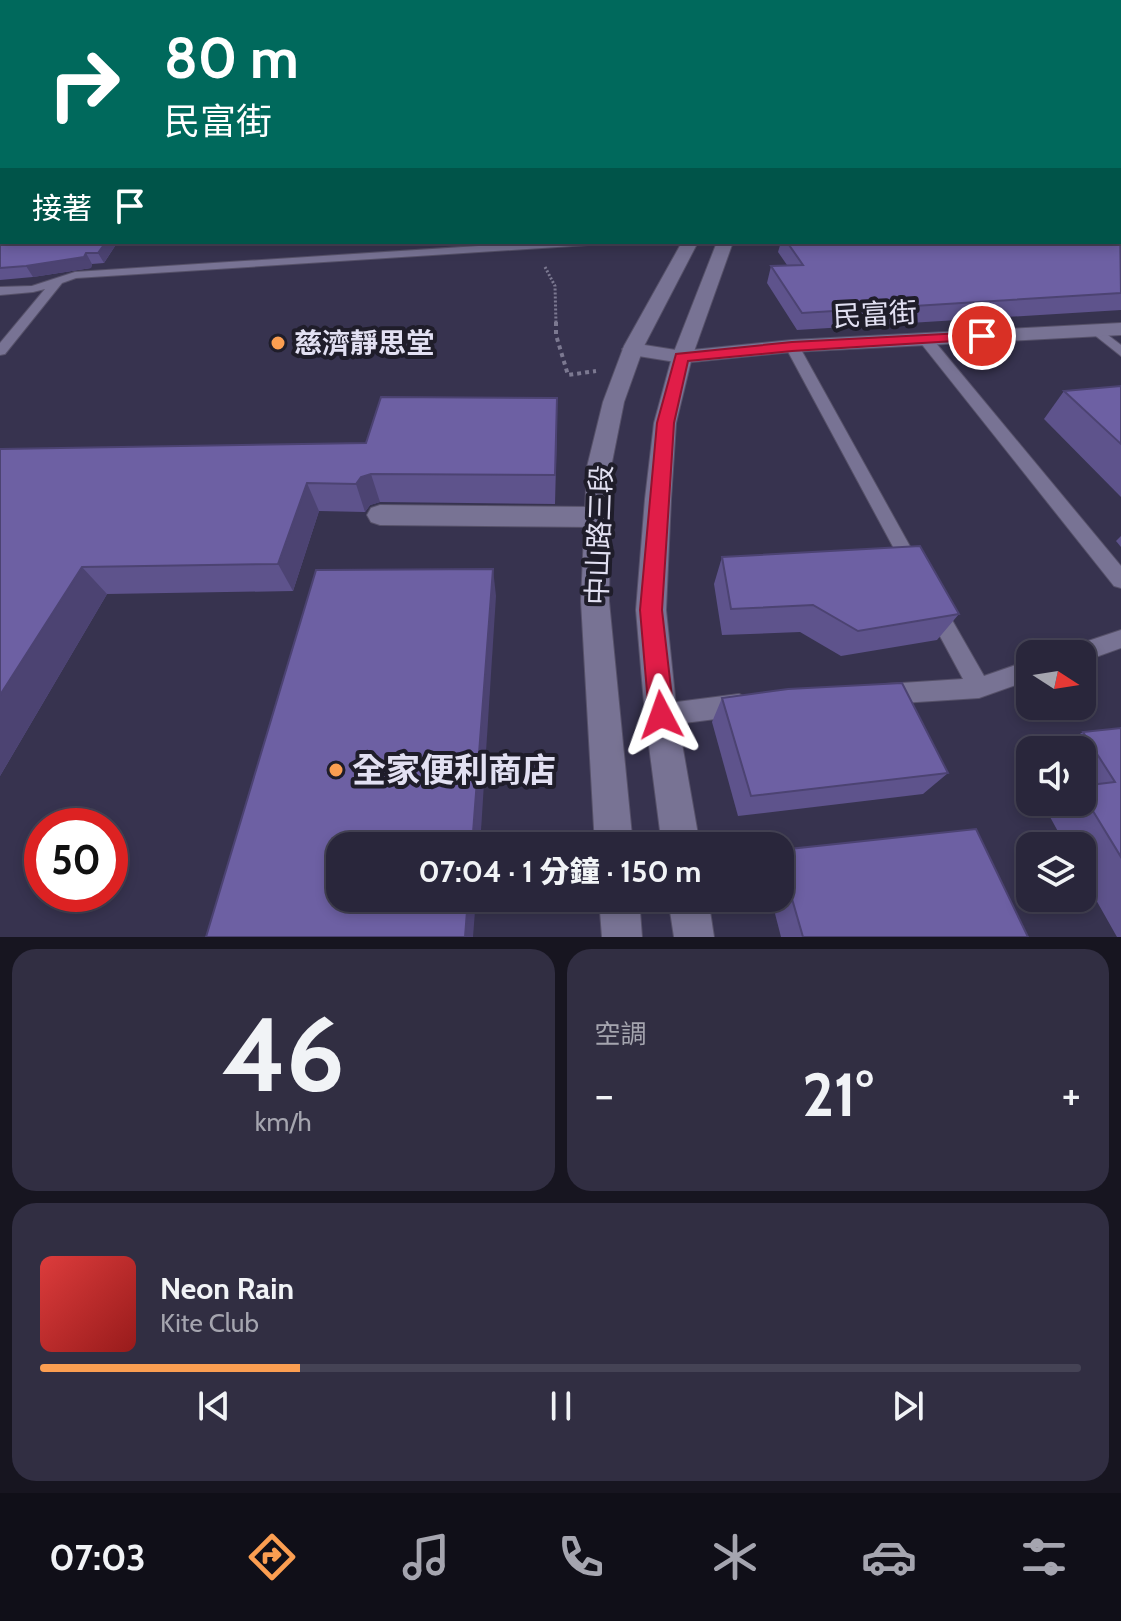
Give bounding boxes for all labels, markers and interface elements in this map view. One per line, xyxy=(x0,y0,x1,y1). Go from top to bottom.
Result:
text: 80 m xyxy=(164,24,299,92)
icon: right xyxy=(32,32,136,136)
text: 民富街 xyxy=(164,99,272,143)
icon: arrive xyxy=(108,184,152,228)
text: 接著 xyxy=(32,190,92,227)
street label: 民富街 xyxy=(832,295,918,333)
pin xyxy=(948,302,1016,370)
icon: arrive xyxy=(960,314,1004,358)
place label: 慈濟靜思堂 xyxy=(294,326,434,360)
marker: 慈濟靜思堂 xyxy=(269,334,287,352)
street label: 中山路三段 xyxy=(580,464,618,606)
north arrow xyxy=(1016,640,1096,720)
map controls xyxy=(1016,640,1096,912)
position arrow xyxy=(619,673,703,757)
button: sound xyxy=(1016,736,1096,816)
place label: 全家便利商店 xyxy=(352,749,556,791)
marker: 全家便利商店 xyxy=(327,761,345,779)
speed limit sign: 50 xyxy=(24,808,128,912)
button: layers xyxy=(1016,832,1096,912)
text: 07:04 · 1 分鐘 · 150 m xyxy=(419,853,701,890)
text: 46 xyxy=(222,991,345,1117)
text: 空調 xyxy=(595,1018,647,1050)
text: 21° xyxy=(802,1058,873,1131)
text: − xyxy=(595,1068,614,1121)
text: + xyxy=(1062,1068,1081,1121)
text: km/h xyxy=(255,1106,312,1138)
text: Neon Rain xyxy=(160,1270,294,1307)
text: Kite Club xyxy=(160,1307,259,1339)
icon: previous xyxy=(192,1384,236,1428)
icon: pause xyxy=(539,1384,583,1428)
icon: next xyxy=(886,1384,930,1428)
icon: directions xyxy=(244,1529,300,1585)
icon: music xyxy=(398,1529,454,1585)
icon: phone xyxy=(553,1529,609,1585)
icon: climate xyxy=(707,1529,763,1585)
icon: car xyxy=(861,1529,917,1585)
icon: filters xyxy=(1016,1529,1072,1585)
text: 07:03 xyxy=(49,1535,146,1579)

